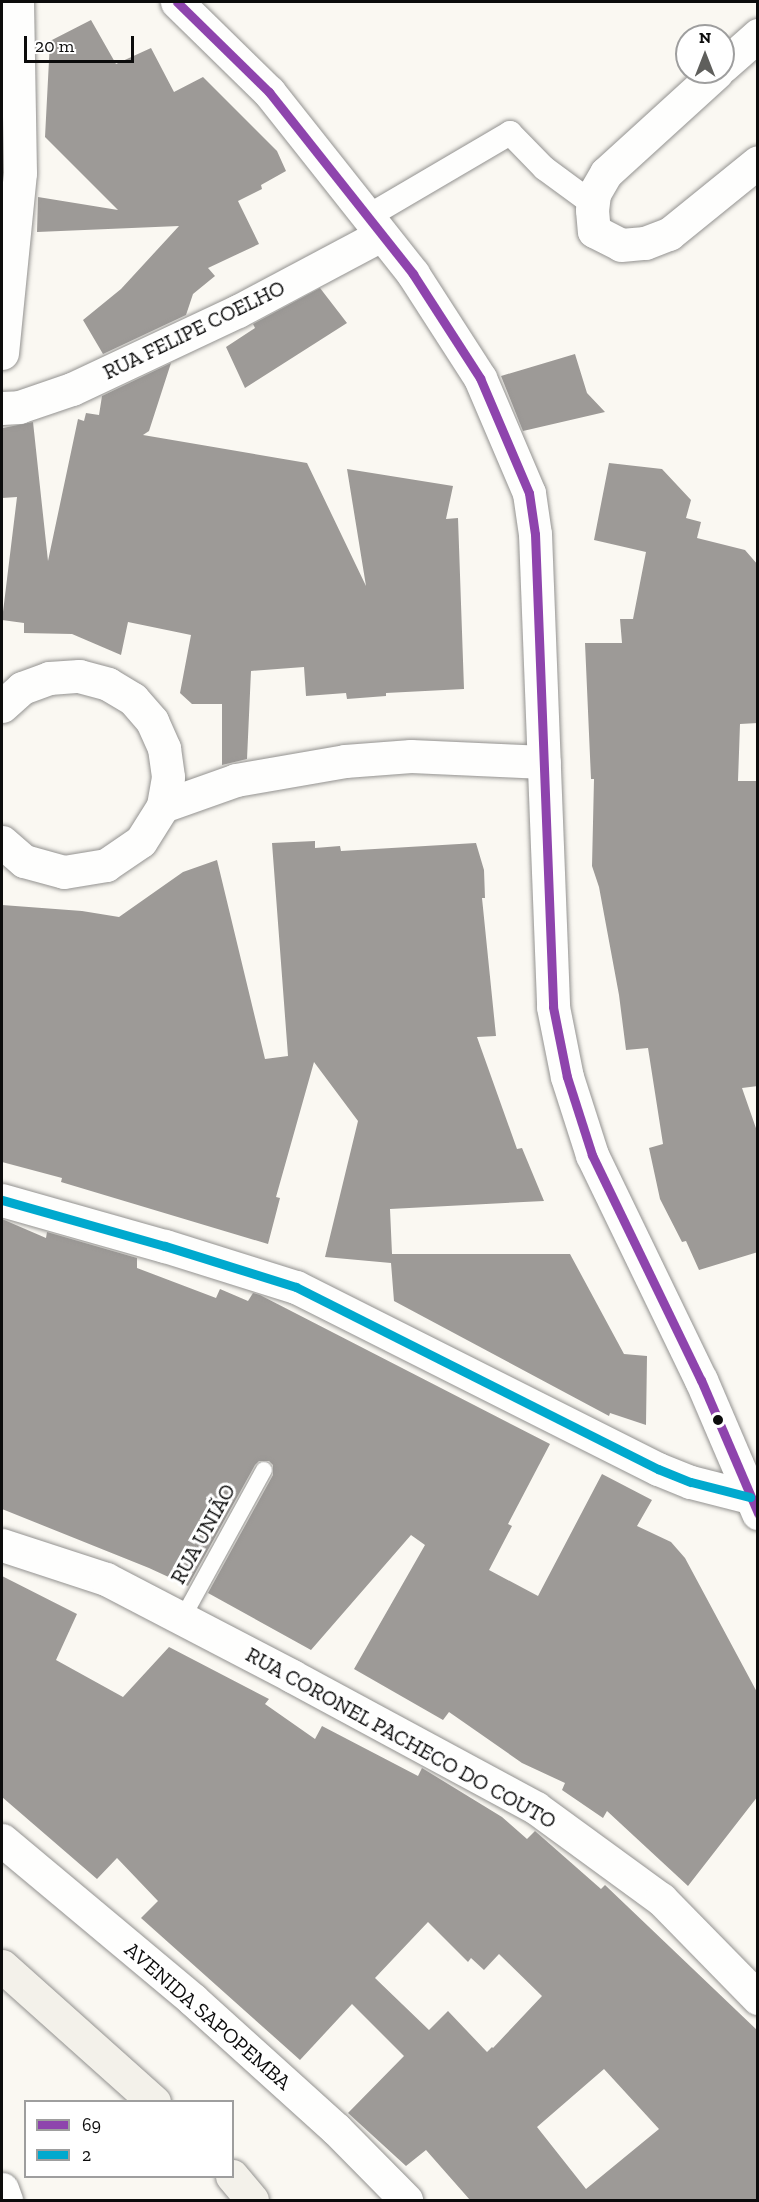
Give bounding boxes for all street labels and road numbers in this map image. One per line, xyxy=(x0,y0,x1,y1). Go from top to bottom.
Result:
street label: RUA FELIPE COELHO xyxy=(99,275,289,385)
street label: RUA UNIÃO xyxy=(165,1479,241,1589)
street label: RUA CORONEL PACHECO DO COUTO xyxy=(241,1642,561,1834)
street label: AVENIDA SAPOPEMBA xyxy=(119,1937,297,2095)

